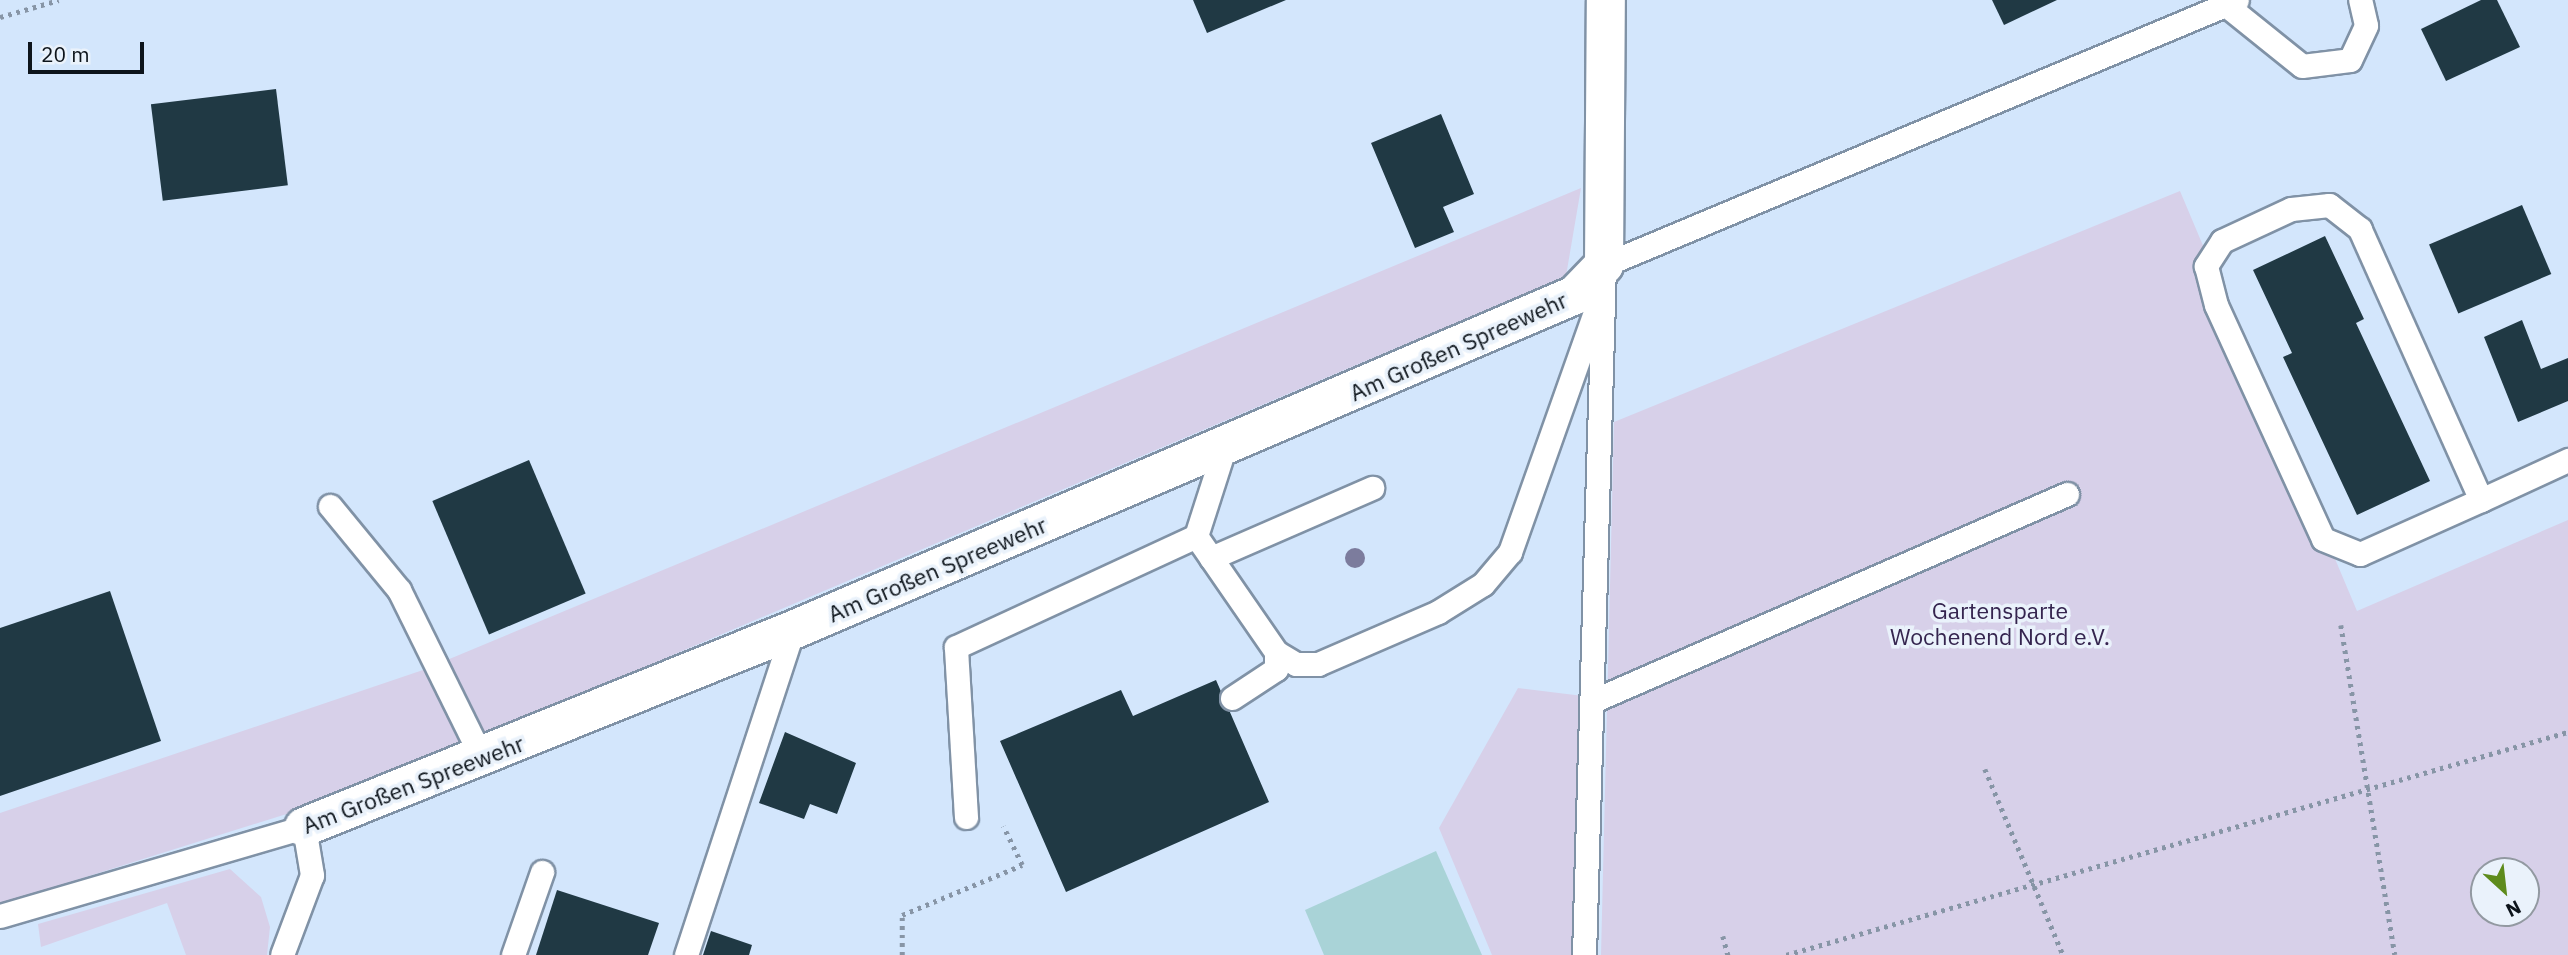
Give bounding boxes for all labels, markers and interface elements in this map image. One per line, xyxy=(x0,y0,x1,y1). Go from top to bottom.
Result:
scale bar xyxy=(32,28,147,72)
text: 20 m xyxy=(41,40,90,68)
street label: Am Großen Spreewehr xyxy=(1345,286,1571,406)
street label: Am Großen Spreewehr xyxy=(823,510,1051,628)
park label: Gartensparte Wochenend Nord e.V. xyxy=(1890,596,2110,650)
street label: Am Großen Spreewehr xyxy=(298,729,528,839)
north arrow xyxy=(2470,857,2540,927)
text: N xyxy=(2502,895,2525,923)

